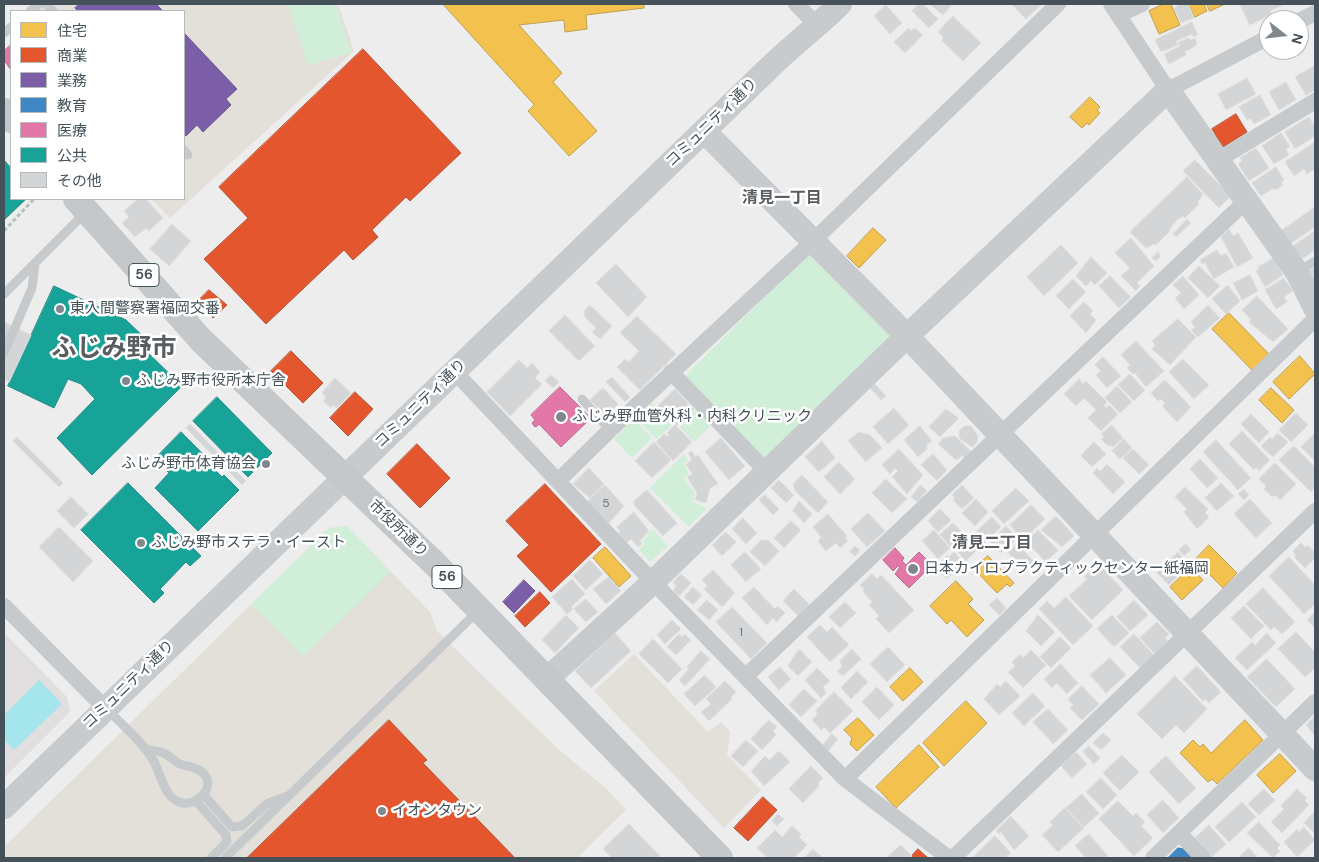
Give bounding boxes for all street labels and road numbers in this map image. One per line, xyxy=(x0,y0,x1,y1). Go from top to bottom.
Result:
street label: コミュニティ通り xyxy=(663,75,761,171)
road number: 56 xyxy=(129,264,159,286)
street label: コミュニティ通り xyxy=(372,356,470,452)
street label: 市役所通り xyxy=(365,496,431,562)
road number: 56 xyxy=(432,566,462,588)
street label: コミュニティ通り xyxy=(80,637,178,733)

